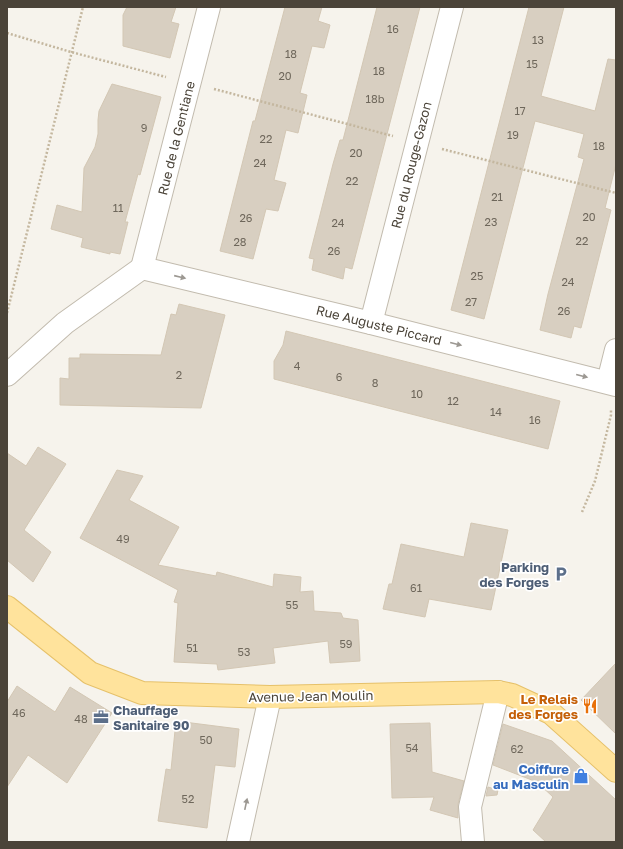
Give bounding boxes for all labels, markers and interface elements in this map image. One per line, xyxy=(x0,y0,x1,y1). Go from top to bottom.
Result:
house number: 16 xyxy=(387,22,399,35)
house number: 13 xyxy=(532,33,544,46)
house number: 18 xyxy=(285,47,297,60)
house number: 15 xyxy=(526,57,538,70)
house number: 18 xyxy=(373,64,385,77)
house number: 20 xyxy=(278,69,292,82)
street label: Rue de la Gentiane xyxy=(154,79,198,197)
house number: 18b xyxy=(366,92,385,105)
street label: Rue du Rouge-Gazon xyxy=(387,100,435,230)
house number: 17 xyxy=(514,104,526,117)
house number: 9 xyxy=(141,121,147,134)
house number: 19 xyxy=(507,128,519,141)
house number: 22 xyxy=(260,132,272,145)
house number: 18 xyxy=(593,139,605,152)
house number: 20 xyxy=(349,146,363,159)
house number: 24 xyxy=(253,156,267,169)
house number: 22 xyxy=(346,174,358,187)
house number: 21 xyxy=(491,190,503,203)
house number: 11 xyxy=(113,201,123,214)
house number: 20 xyxy=(582,210,596,223)
house number: 26 xyxy=(239,211,253,224)
house number: 23 xyxy=(485,215,497,228)
house number: 24 xyxy=(331,216,345,229)
house number: 22 xyxy=(576,234,588,247)
house number: 28 xyxy=(233,235,247,248)
house number: 26 xyxy=(327,244,341,257)
house number: 25 xyxy=(471,269,483,282)
one-way arrow xyxy=(174,275,186,281)
house number: 24 xyxy=(561,275,575,288)
house number: 27 xyxy=(465,295,477,308)
street label: Rue Auguste Piccard xyxy=(315,302,443,348)
house number: 26 xyxy=(557,304,571,317)
one-way arrow xyxy=(450,341,462,347)
house number: 4 xyxy=(294,359,301,372)
house number: 2 xyxy=(176,368,182,381)
house number: 6 xyxy=(336,370,343,383)
one-way arrow xyxy=(577,373,589,379)
house number: 8 xyxy=(372,376,379,389)
house number: 10 xyxy=(411,387,423,400)
house number: 12 xyxy=(447,394,459,407)
house number: 14 xyxy=(490,405,502,418)
house number: 16 xyxy=(529,413,541,426)
house number: 49 xyxy=(116,532,130,545)
place label: Parking des Forges xyxy=(480,559,549,590)
parking icon: Parking des Forges xyxy=(552,565,570,583)
house number: 61 xyxy=(410,581,422,594)
house number: 55 xyxy=(286,598,298,611)
house number: 59 xyxy=(339,637,353,650)
house number: 51 xyxy=(186,641,198,654)
house number: 53 xyxy=(238,645,250,658)
street label: Avenue Jean Moulin xyxy=(248,687,374,705)
place label: Le Relais des Forges xyxy=(509,691,578,722)
restaurant icon: Le Relais des Forges xyxy=(581,697,599,715)
place label: Chauffage Sanitaire 90 xyxy=(113,702,189,733)
house number: 46 xyxy=(12,706,26,719)
office icon: Chauffage Sanitaire 90 xyxy=(92,708,110,726)
house number: 48 xyxy=(74,712,88,725)
house number: 50 xyxy=(199,733,213,746)
house number: 54 xyxy=(405,741,419,754)
house number: 62 xyxy=(510,742,524,755)
place label: Coiffure au Masculin xyxy=(493,761,569,792)
shop icon: Coiffure au Masculin xyxy=(572,767,590,785)
house number: 52 xyxy=(182,792,194,805)
one-way arrow xyxy=(244,798,250,810)

